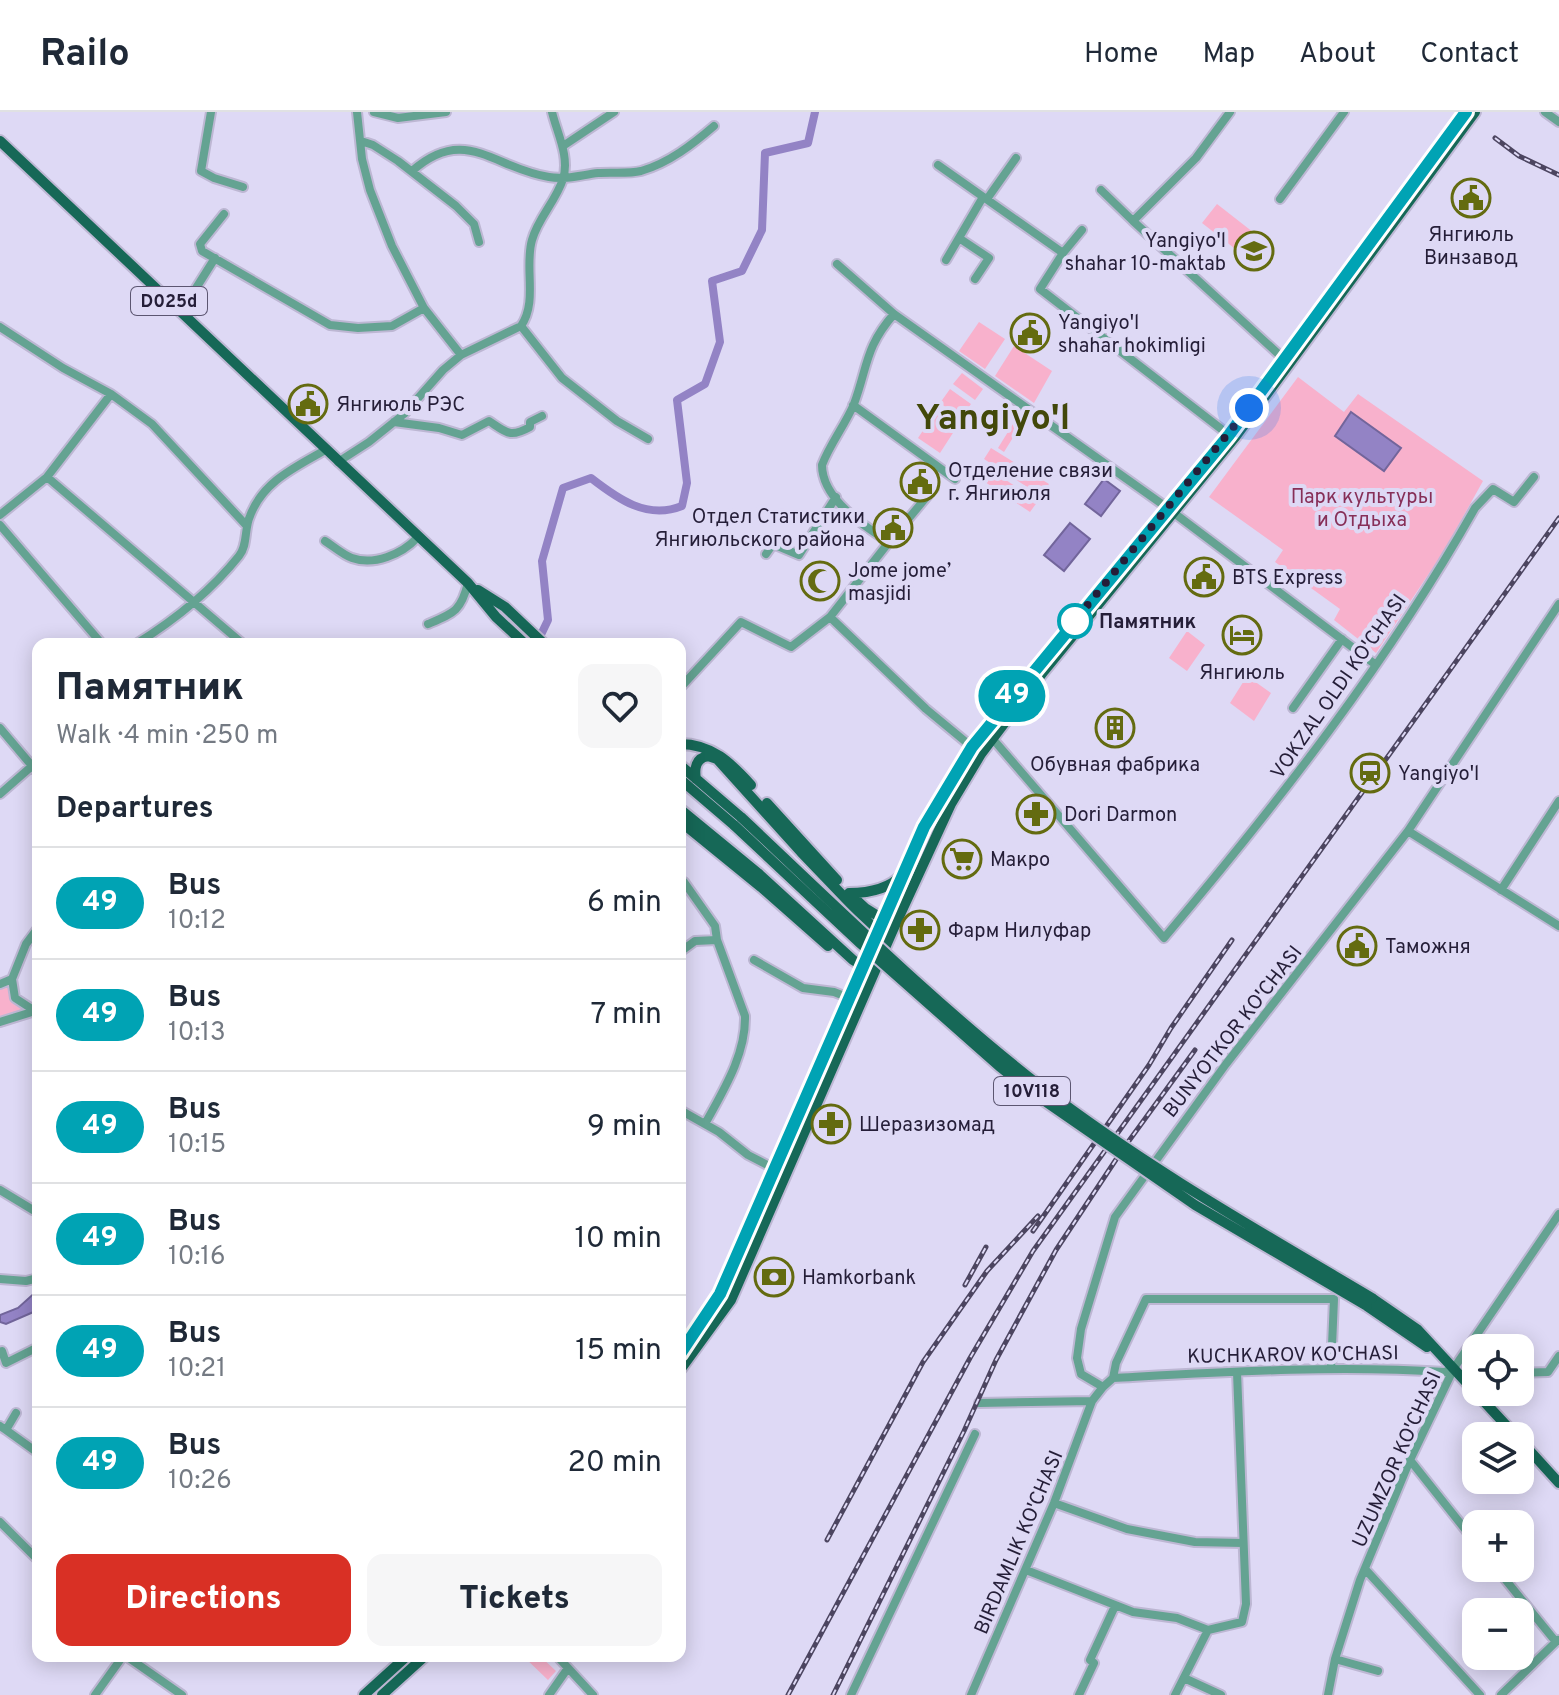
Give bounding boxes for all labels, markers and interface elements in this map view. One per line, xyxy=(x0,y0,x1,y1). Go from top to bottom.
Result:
text: Railo xyxy=(40,31,130,80)
text: Home xyxy=(1084,37,1158,73)
text: Map xyxy=(1202,37,1255,73)
text: About xyxy=(1299,37,1376,73)
text: Contact xyxy=(1420,37,1519,73)
public building icon: Янгиюль Винзавод xyxy=(1450,177,1492,219)
place label: Янгиюль Винзавод xyxy=(1424,223,1518,272)
place label: Yangiyo'l shahar 10-maktab xyxy=(1065,229,1226,278)
school or university icon: Yangiyo'l shahar 10-maktab xyxy=(1233,230,1275,272)
road number: D025d xyxy=(131,287,207,315)
place label: Yangiyo'l shahar hokimligi xyxy=(1058,311,1206,360)
public building icon: Yangiyo'l shahar hokimligi xyxy=(1009,312,1051,354)
public building icon: Янгиюль РЭС xyxy=(287,383,329,425)
your location xyxy=(1229,388,1269,428)
place label: Янгиюль РЭС xyxy=(336,393,465,419)
district label: Yangiyo'l xyxy=(916,397,1070,443)
place label: Отделение связи г. Янгиюля xyxy=(948,459,1113,508)
public building icon: Отделение связи г. Янгиюля xyxy=(899,461,941,503)
park label: Парк культуры и Отдыха xyxy=(1291,485,1433,534)
place label: Отдел Статистики Янгиюльского района xyxy=(654,505,865,554)
public building icon: Отдел Статистики Янгиюльского района xyxy=(872,507,914,549)
public building icon: BTS Express xyxy=(1183,556,1225,598)
place label: Jome jome’ masjidi xyxy=(848,559,951,608)
mosque icon: Jome jome’ masjidi xyxy=(799,560,841,602)
place label: BTS Express xyxy=(1232,566,1343,592)
street label: VOKZAL OLDI KO'CHASI xyxy=(1266,590,1413,785)
marker: Памятник xyxy=(1058,604,1092,638)
place label: Памятник xyxy=(1099,610,1197,636)
hotel icon: Янгиюль xyxy=(1221,614,1263,656)
place label: Янгиюль xyxy=(1199,661,1285,687)
button: heart xyxy=(578,664,662,748)
text: Памятник xyxy=(56,665,244,714)
line badge: 49 xyxy=(976,670,1048,722)
text: 49 xyxy=(994,678,1030,714)
building icon: Обувная фабрика xyxy=(1094,707,1136,749)
text: Walk · 4 min · 250 m xyxy=(56,720,278,753)
station icon: Yangiyo'l xyxy=(1349,752,1391,794)
place label: Обувная фабрика xyxy=(1030,753,1200,779)
place label: Yangiyo'l xyxy=(1398,762,1479,788)
text: Departures xyxy=(56,791,214,828)
pharmacy icon: Dori Darmon xyxy=(1015,793,1057,835)
place label: Dori Darmon xyxy=(1064,803,1177,829)
supermarket icon: Макро xyxy=(941,838,983,880)
place label: Макро xyxy=(990,848,1050,874)
text: Bus xyxy=(168,868,221,905)
text: 49 xyxy=(82,885,118,921)
text: 6 min xyxy=(587,885,662,922)
text: 10:12 xyxy=(168,905,226,938)
pharmacy icon: Фарм Нилуфар xyxy=(899,909,941,951)
place label: Фарм Нилуфар xyxy=(948,919,1091,945)
public building icon: Таможня xyxy=(1336,925,1378,967)
place label: Таможня xyxy=(1385,935,1471,961)
street label: BUNYOTKOR KO'CHASI xyxy=(1158,941,1309,1124)
text: Bus xyxy=(168,980,221,1017)
text: 49 xyxy=(82,997,118,1033)
text: 7 min xyxy=(591,997,662,1034)
text: 10:13 xyxy=(168,1017,226,1050)
road number: 10V118 xyxy=(994,1077,1070,1105)
text: Bus xyxy=(168,1092,221,1129)
pharmacy icon: Шеразизомад xyxy=(810,1103,852,1145)
text: 49 xyxy=(82,1109,118,1145)
text: 9 min xyxy=(587,1109,662,1146)
place label: Шеразизомад xyxy=(859,1113,995,1139)
text: 10:15 xyxy=(168,1129,226,1162)
text: Bus xyxy=(168,1204,221,1241)
text: 49 xyxy=(82,1221,118,1257)
text: 10 min xyxy=(575,1221,662,1258)
text: 10:16 xyxy=(168,1241,225,1274)
bank icon: Hamkorbank xyxy=(753,1256,795,1298)
place label: Hamkorbank xyxy=(802,1266,916,1292)
text: Bus xyxy=(168,1316,221,1353)
text: 49 xyxy=(82,1333,118,1369)
text: 15 min xyxy=(575,1333,662,1370)
map controls xyxy=(1462,1334,1534,1670)
button: locate xyxy=(1462,1334,1534,1406)
street label: KUCHKAROV KO'CHASI xyxy=(1187,1341,1399,1371)
text: 10:21 xyxy=(168,1353,226,1386)
street label: UZUMZOR KO'CHASI xyxy=(1347,1368,1448,1552)
button: layers xyxy=(1462,1422,1534,1494)
text: Bus xyxy=(168,1428,221,1465)
text: 49 xyxy=(82,1445,118,1481)
text: 20 min xyxy=(567,1445,662,1482)
street label: BIRDAMLIK KO'CHASI xyxy=(969,1447,1070,1639)
text: 10:26 xyxy=(168,1465,232,1498)
button: + xyxy=(1462,1510,1534,1582)
button: Directions xyxy=(56,1554,351,1646)
button: Tickets xyxy=(367,1554,662,1646)
button: − xyxy=(1462,1598,1534,1670)

